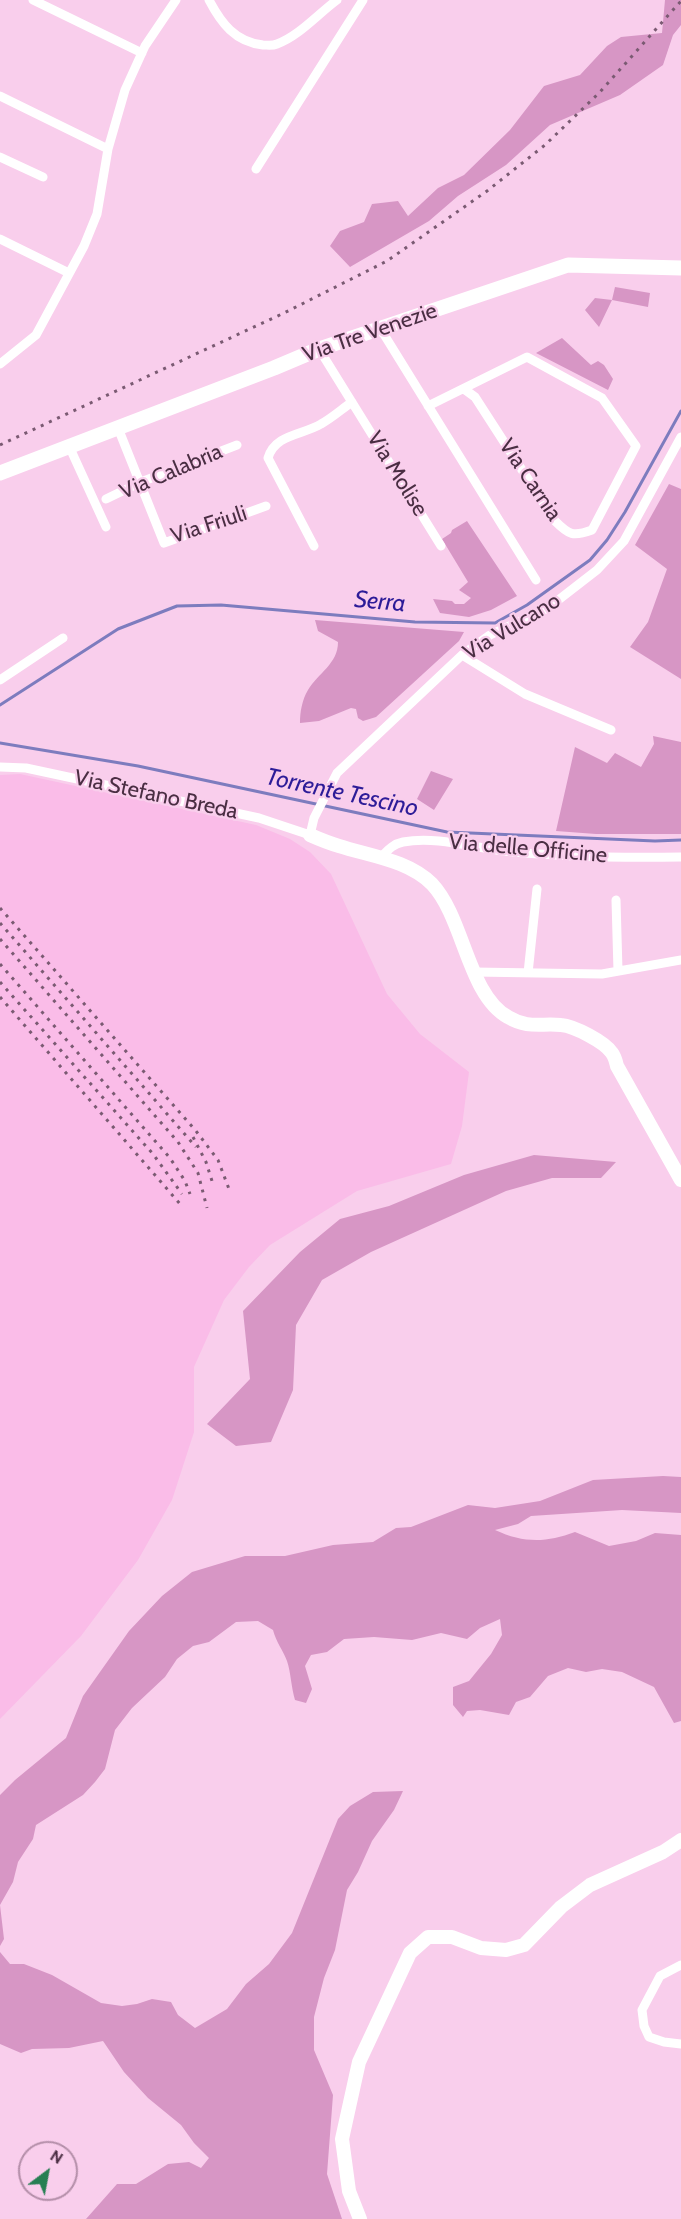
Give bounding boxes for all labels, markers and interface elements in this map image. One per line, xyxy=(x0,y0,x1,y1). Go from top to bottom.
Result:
street label: Via Tre Venezie xyxy=(299,298,441,368)
street label: Via Molise xyxy=(361,427,433,521)
street label: Via Carnia xyxy=(493,434,567,526)
street label: Via Calabria xyxy=(116,439,226,505)
street label: Via Friuli xyxy=(168,500,250,550)
water label: Serra xyxy=(353,585,407,619)
street label: Via Vulcano xyxy=(459,588,565,666)
water label: Torrente Tescino xyxy=(263,763,421,823)
street label: Via Stefano Breda xyxy=(72,765,240,825)
street label: Via delle Officine xyxy=(448,829,608,869)
north arrow xyxy=(18,2141,78,2201)
text: N xyxy=(47,2146,67,2168)

